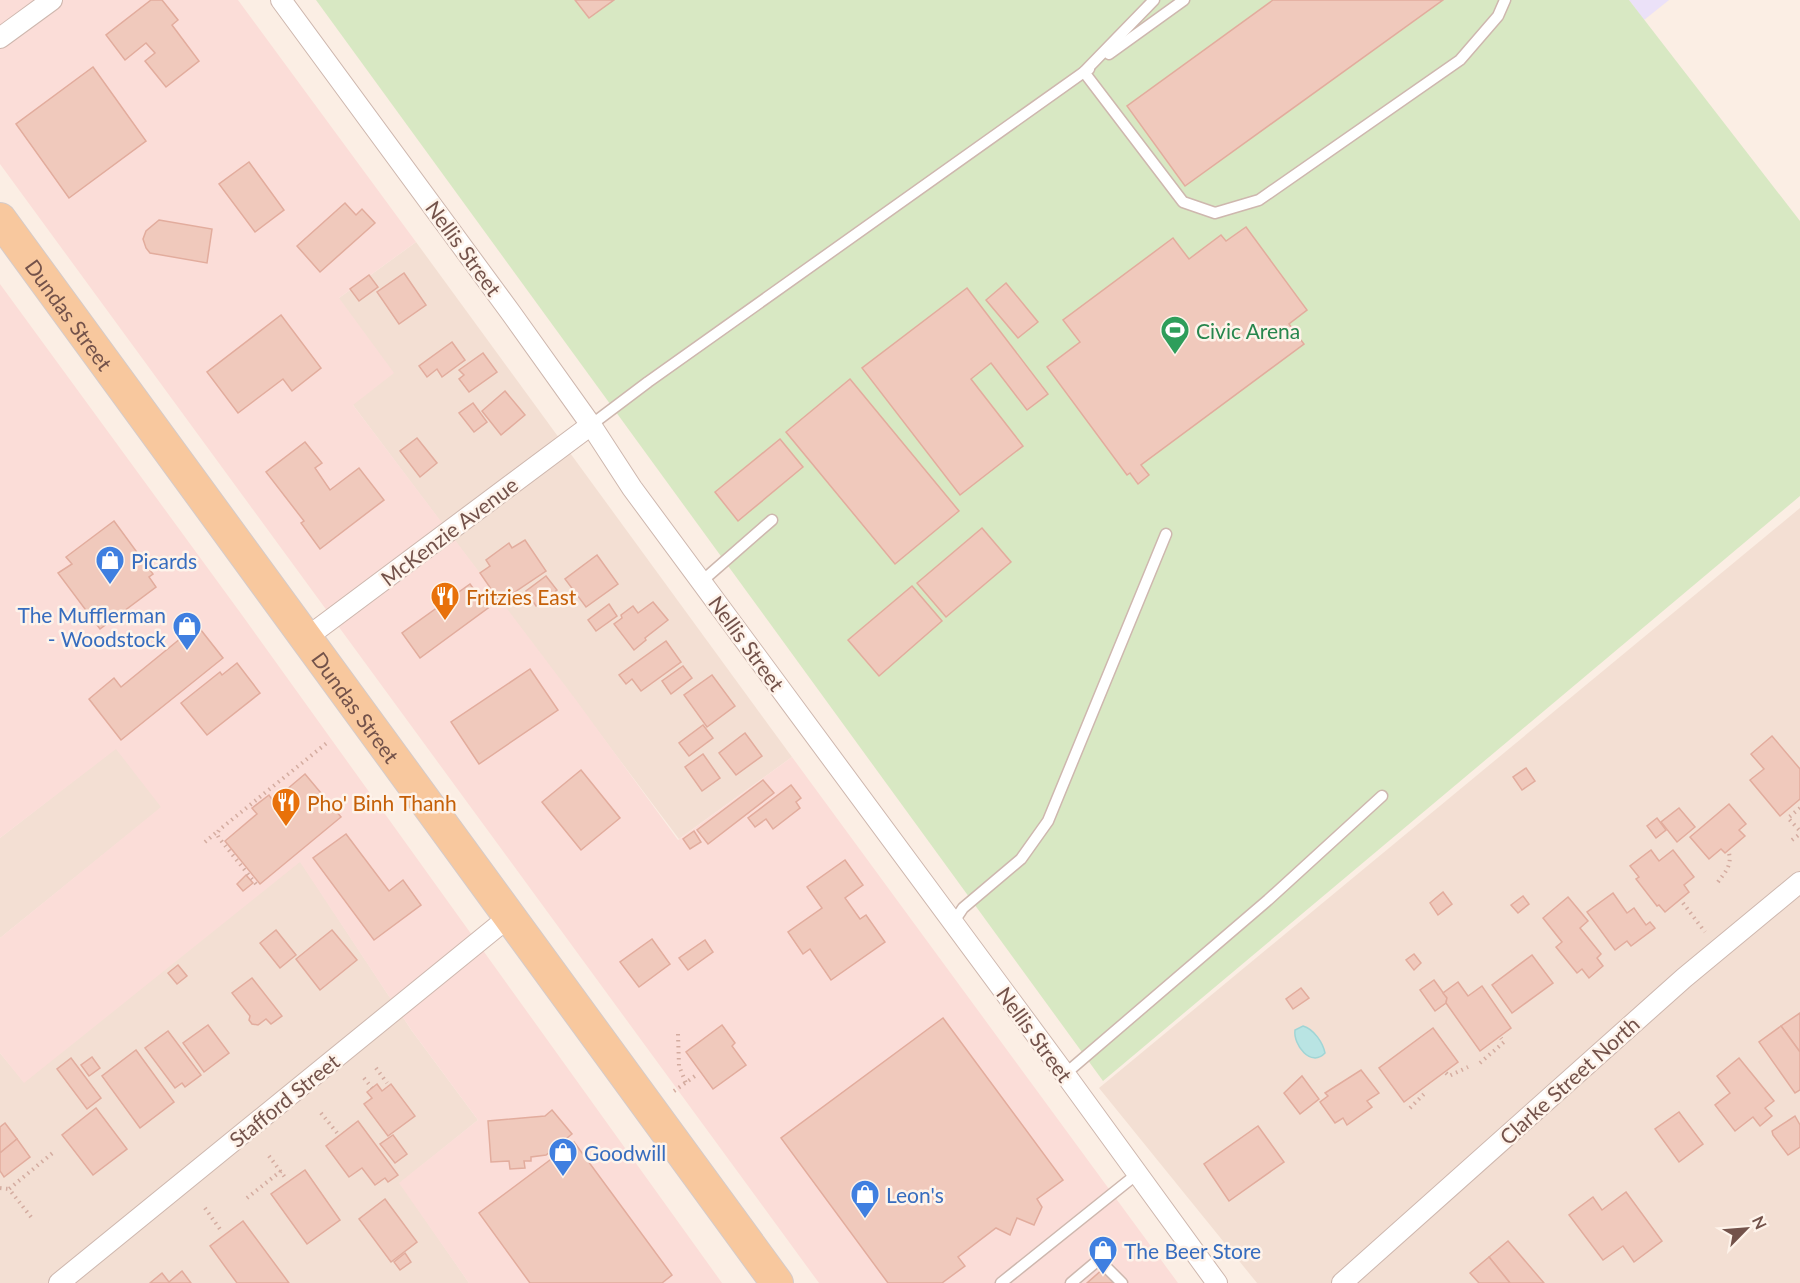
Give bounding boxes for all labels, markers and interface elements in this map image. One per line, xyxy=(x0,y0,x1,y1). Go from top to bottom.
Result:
street label: Nellis Street xyxy=(421,196,507,301)
street label: Dundas Street xyxy=(21,254,119,375)
sports icon: Civic Arena xyxy=(1159,314,1191,356)
place label: Civic Arena xyxy=(1196,318,1300,343)
street label: McKenzie Avenue xyxy=(376,471,522,591)
shop icon: Picards xyxy=(94,544,126,586)
place label: Picards xyxy=(131,548,197,573)
restaurant icon: Fritzies East xyxy=(429,580,461,622)
place label: Fritzies East xyxy=(466,584,577,609)
street label: Nellis Street xyxy=(704,591,790,696)
place label: The Mufflerman - Woodstock xyxy=(17,602,166,651)
shop icon: The Mufflerman - Woodstock xyxy=(171,610,203,652)
street label: Dundas Street xyxy=(307,646,405,768)
restaurant icon: Pho' Binh Thanh xyxy=(270,786,302,828)
place label: Pho' Binh Thanh xyxy=(307,790,457,815)
street label: Nellis Street xyxy=(992,982,1078,1087)
street label: Clarke Street North xyxy=(1494,1011,1644,1149)
street label: Stafford Street xyxy=(224,1048,344,1152)
shop icon: Goodwill xyxy=(547,1136,579,1178)
place label: Goodwill xyxy=(584,1140,666,1165)
shop icon: Leon's xyxy=(849,1178,881,1220)
place label: Leon's xyxy=(886,1182,944,1207)
north arrow xyxy=(1716,1199,1776,1259)
text: N xyxy=(1749,1213,1771,1232)
shop icon: The Beer Store xyxy=(1087,1234,1119,1276)
place label: The Beer Store xyxy=(1124,1238,1261,1263)

